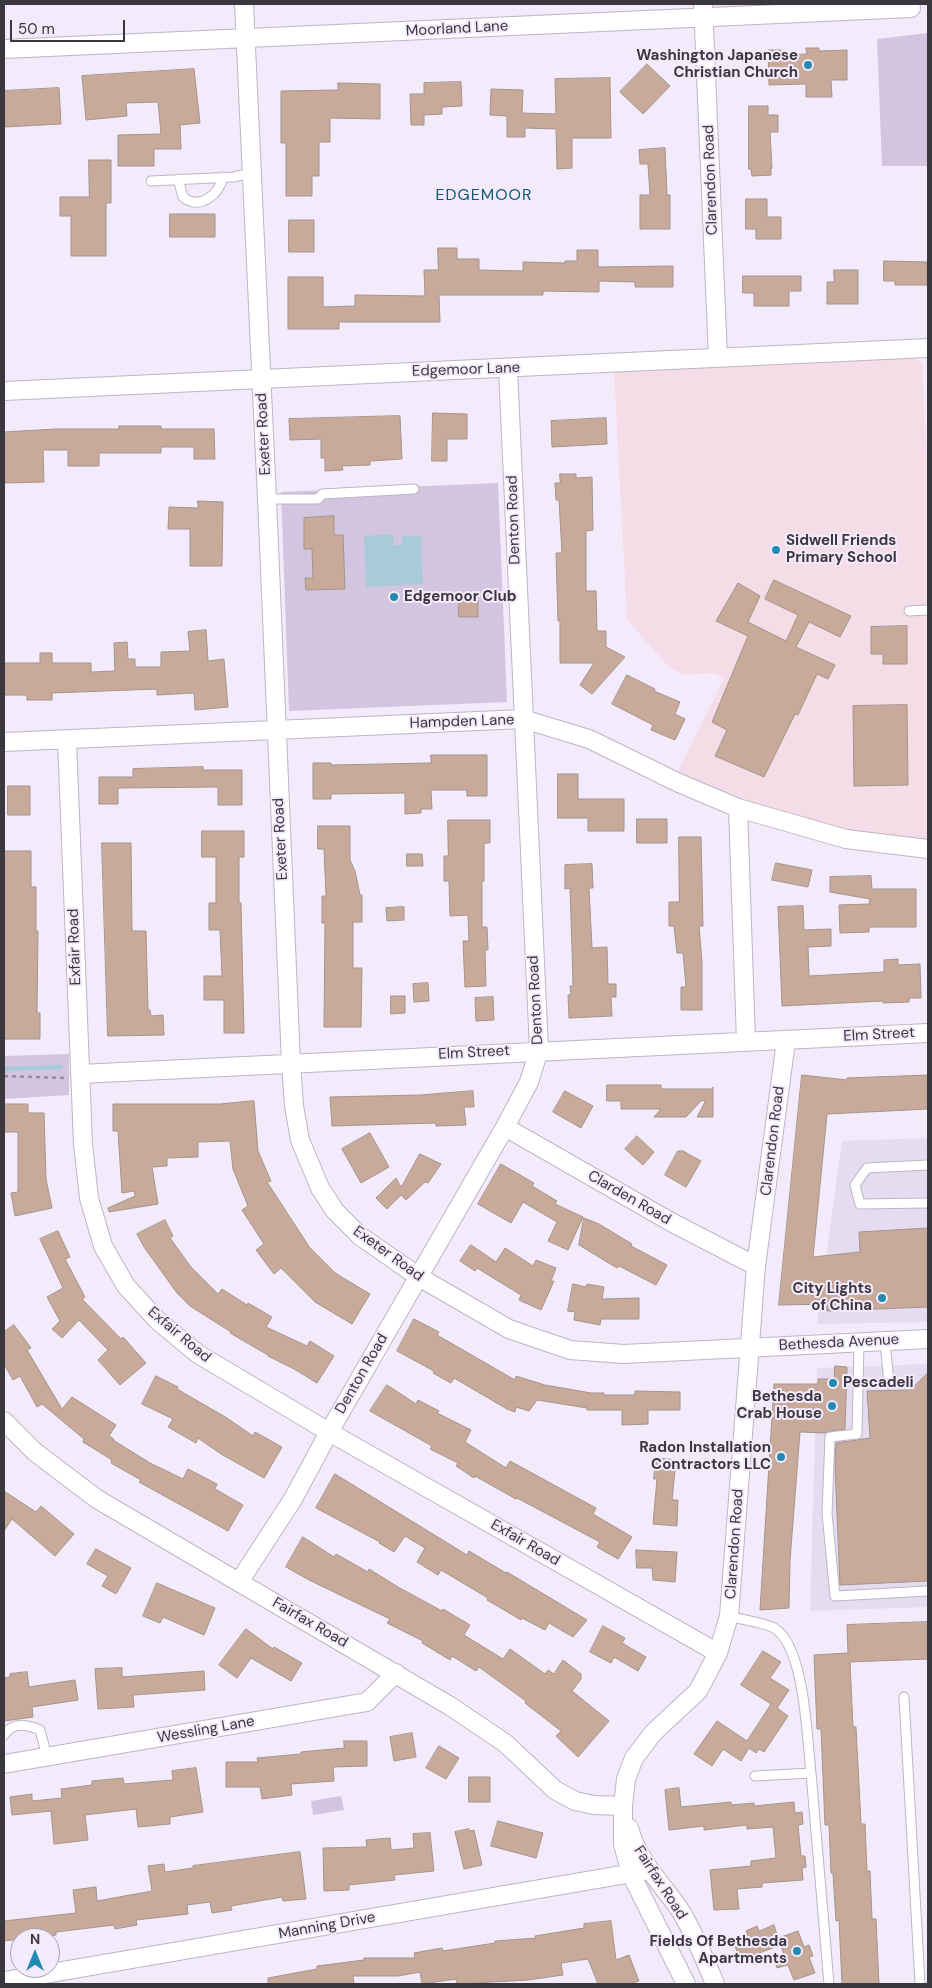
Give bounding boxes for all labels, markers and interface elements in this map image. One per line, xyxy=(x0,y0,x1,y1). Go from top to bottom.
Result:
scale bar xyxy=(12,10,128,42)
street label: Moorland Lane xyxy=(405,17,509,41)
text: 50 m xyxy=(18,19,55,39)
place label: Washington Japanese Christian Church xyxy=(636,47,798,82)
marker: Washington Japanese Christian Church xyxy=(802,59,814,71)
street label: Clarendon Road xyxy=(700,124,722,236)
district label: EDGEMOOR xyxy=(435,186,533,206)
street label: Edgemoor Lane xyxy=(412,359,520,381)
street label: Exeter Road xyxy=(253,392,275,476)
street label: Denton Road xyxy=(503,475,525,565)
place label: Sidwell Friends Primary School xyxy=(786,532,897,567)
marker: Sidwell Friends Primary School xyxy=(770,544,782,556)
place label: Edgemoor Club xyxy=(404,588,516,606)
marker: Edgemoor Club xyxy=(388,591,400,603)
street label: Hampden Lane xyxy=(409,711,515,733)
street label: Exeter Road xyxy=(270,797,292,881)
street label: Exfair Road xyxy=(65,908,85,986)
street label: Denton Road xyxy=(525,955,547,1045)
street label: Elm Street xyxy=(843,1024,915,1046)
street label: Elm Street xyxy=(438,1042,510,1064)
street label: Clarendon Road xyxy=(757,1085,789,1197)
street label: Clarden Road xyxy=(584,1167,674,1229)
street label: Exeter Road xyxy=(349,1222,427,1286)
place label: City Lights of China xyxy=(793,1280,872,1315)
marker: City Lights of China xyxy=(876,1292,888,1304)
street label: Exfair Road xyxy=(144,1303,214,1367)
street label: Denton Road xyxy=(332,1331,392,1417)
street label: Bethesda Avenue xyxy=(778,1331,900,1355)
place label: Pescadeli xyxy=(843,1374,914,1392)
marker: Pescadeli xyxy=(827,1377,839,1389)
place label: Bethesda Crab House xyxy=(737,1388,822,1423)
marker: Bethesda Crab House xyxy=(826,1400,838,1412)
place label: Radon Installation Contractors LLC xyxy=(639,1439,771,1474)
marker: Radon Installation Contractors LLC xyxy=(775,1451,787,1463)
street label: Clarendon Road xyxy=(722,1488,748,1600)
street label: Exfair Road xyxy=(487,1516,563,1570)
street label: Fairfax Road xyxy=(269,1594,351,1652)
street label: Wessling Lane xyxy=(156,1713,256,1747)
street label: Fairfax Road xyxy=(630,1843,690,1923)
street label: Manning Drive xyxy=(277,1909,377,1943)
north arrow xyxy=(10,1928,60,1978)
text: N xyxy=(30,1930,40,1948)
place label: Fields Of Bethesda Apartments xyxy=(649,1933,787,1968)
marker: Fields Of Bethesda Apartments xyxy=(791,1945,803,1957)

